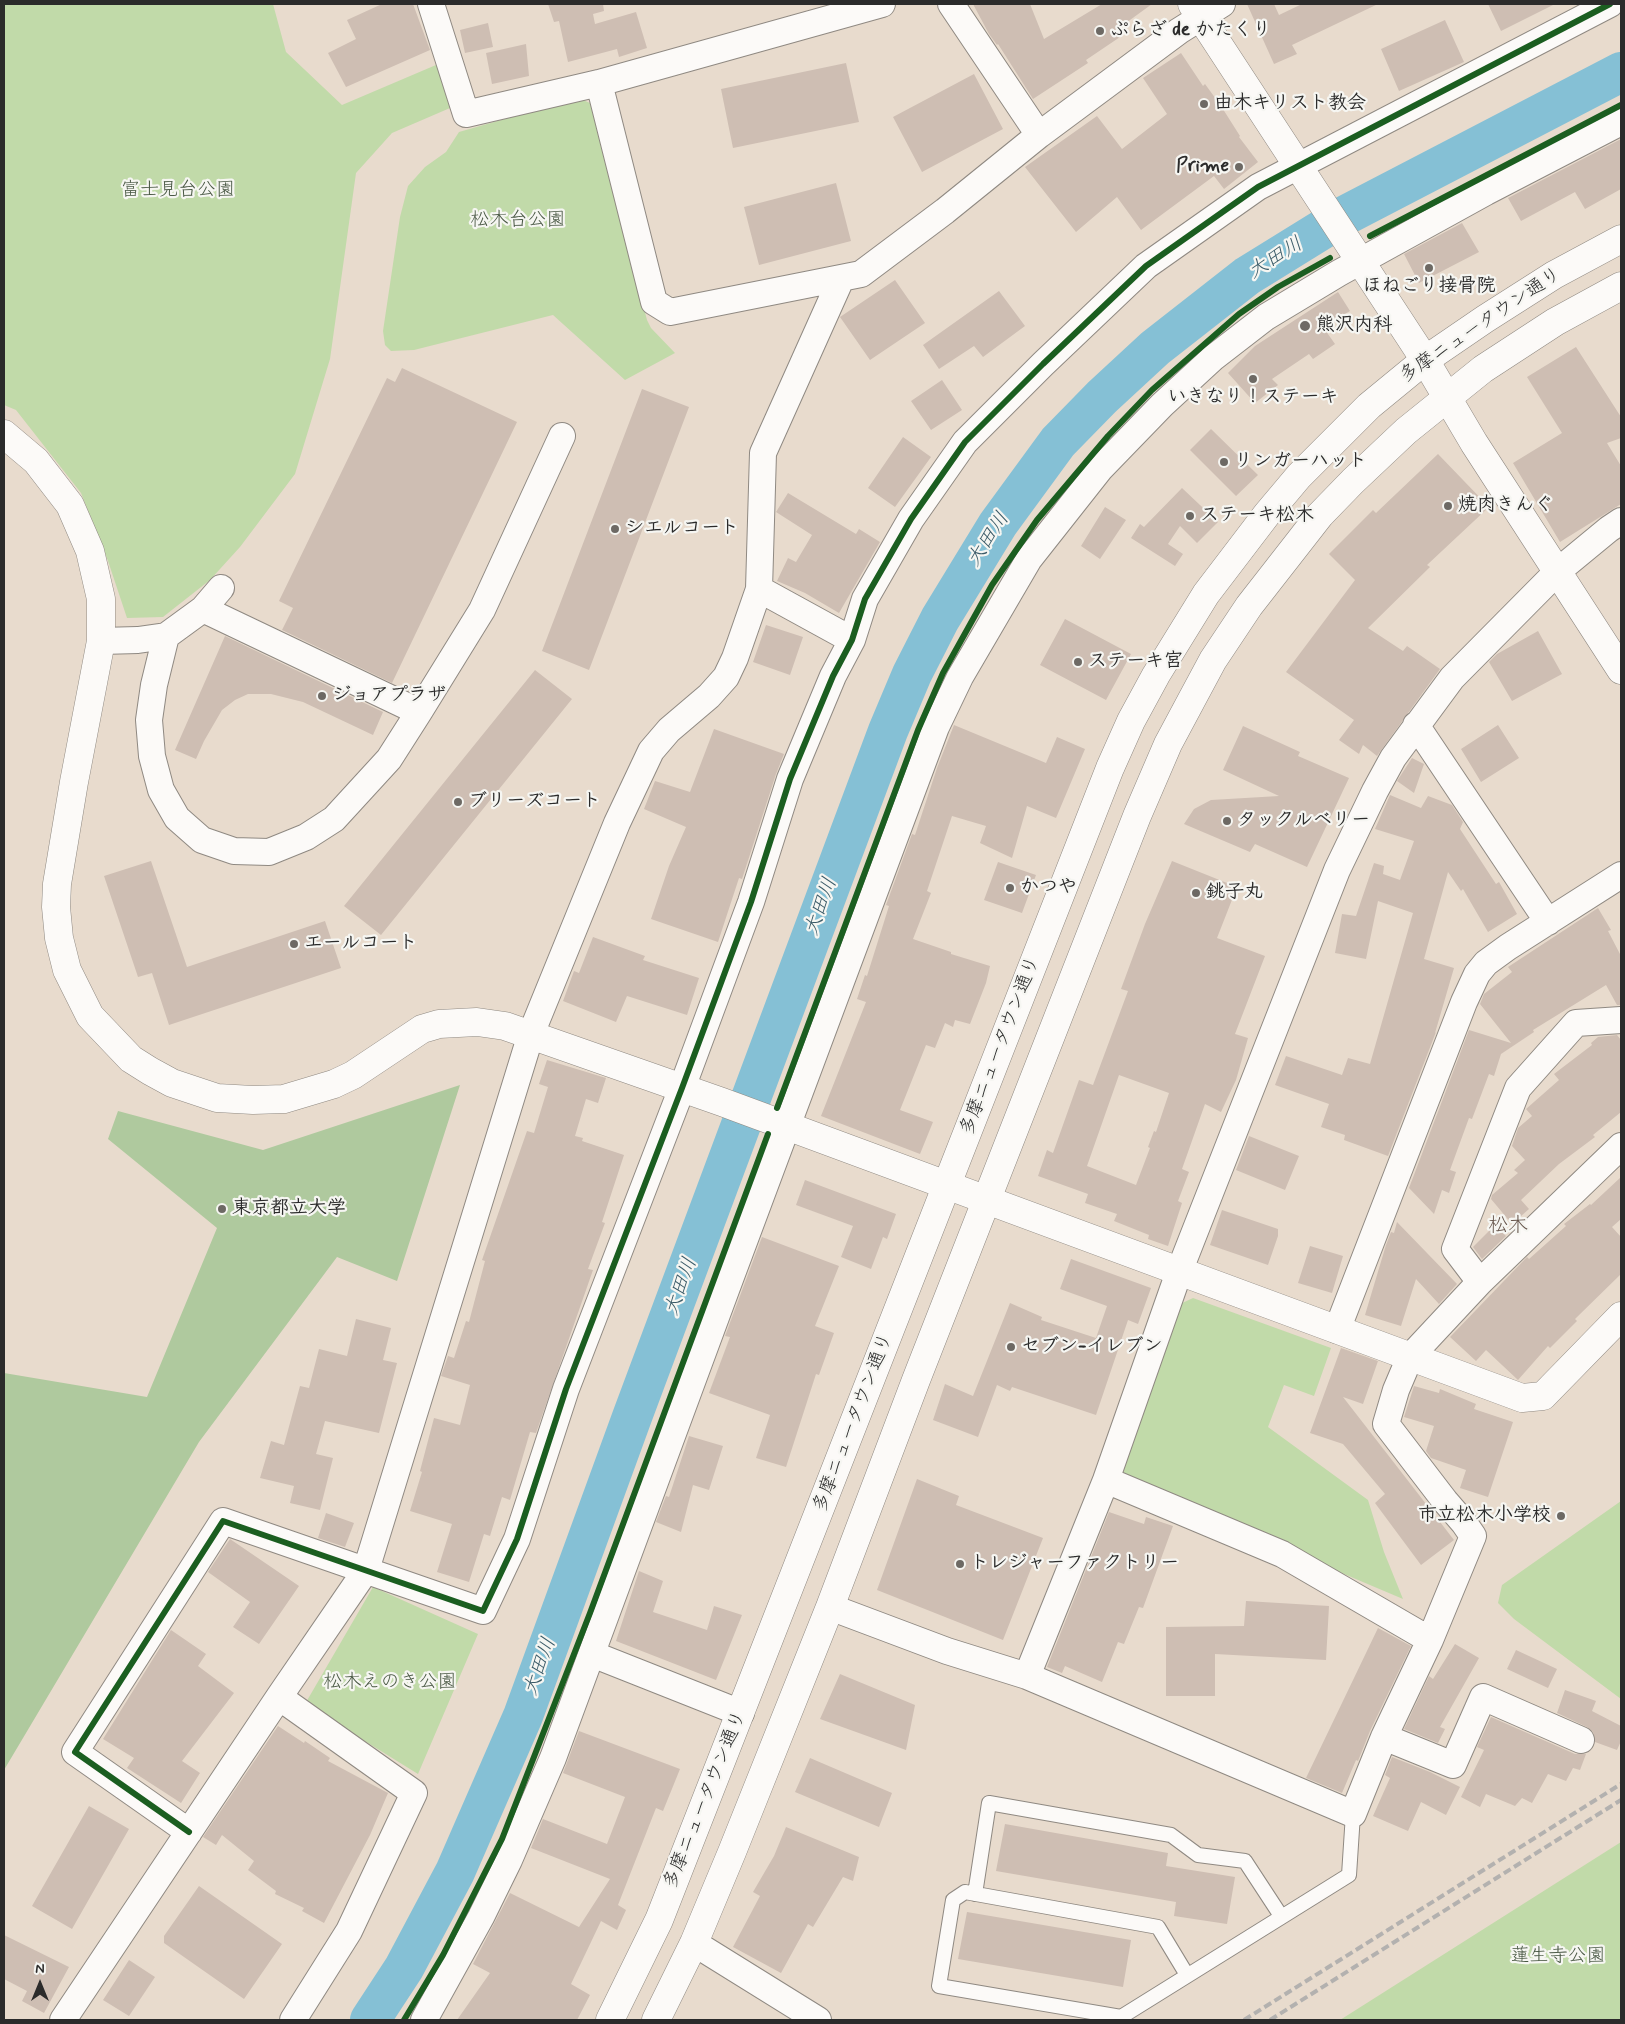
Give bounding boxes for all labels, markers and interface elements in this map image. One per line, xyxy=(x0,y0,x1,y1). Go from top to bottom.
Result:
place label: ぷらざ de かたくり xyxy=(1110,20,1271,42)
marker: ぷらざ de かたくり xyxy=(1094,25,1106,37)
place label: 由木キリスト教会 xyxy=(1214,93,1366,115)
marker: 由木キリスト教会 xyxy=(1198,98,1210,110)
place label: Prime xyxy=(1176,156,1229,178)
marker: Prime xyxy=(1233,161,1245,173)
park label: 富士見台公園 xyxy=(121,180,235,202)
park label: 松木台公園 xyxy=(471,210,565,232)
water label: 大田川 xyxy=(1244,233,1308,285)
marker: ほねごり接骨院 xyxy=(1423,262,1435,274)
street label: 多摩ニュータウン通り xyxy=(1396,263,1566,389)
place label: ほねごり接骨院 xyxy=(1363,276,1495,298)
place label: 熊沢内科 xyxy=(1316,315,1392,337)
marker: 熊沢内科 xyxy=(1298,319,1312,333)
marker: いきなり！ステーキ xyxy=(1247,373,1259,385)
place label: いきなり！ステーキ xyxy=(1168,387,1338,409)
place label: リンガーハット xyxy=(1234,451,1367,473)
marker: リンガーハット xyxy=(1218,456,1230,468)
place label: 焼肉きんぐ xyxy=(1458,495,1553,517)
marker: 焼肉きんぐ xyxy=(1442,500,1454,512)
place label: ステーキ松木 xyxy=(1200,505,1314,527)
water label: 大田川 xyxy=(963,508,1015,572)
marker: ステーキ松木 xyxy=(1184,510,1196,522)
place label: シエルコート xyxy=(625,518,739,540)
marker: シエルコート xyxy=(609,523,621,535)
place label: ステーキ宮 xyxy=(1088,651,1183,673)
marker: ステーキ宮 xyxy=(1072,656,1084,668)
place label: ジョアプラザ xyxy=(332,685,446,707)
marker: ジョアプラザ xyxy=(316,690,328,702)
place label: ブリーズコート xyxy=(468,791,601,813)
marker: ブリーズコート xyxy=(452,796,464,808)
place label: タックルベリー xyxy=(1237,810,1370,832)
marker: タックルベリー xyxy=(1221,815,1233,827)
water label: 大田川 xyxy=(800,875,844,939)
place label: かつや xyxy=(1020,877,1077,899)
marker: かつや xyxy=(1004,882,1016,894)
place label: 銚子丸 xyxy=(1206,882,1263,904)
marker: 銚子丸 xyxy=(1190,887,1202,899)
place label: エールコート xyxy=(304,933,418,955)
marker: エールコート xyxy=(288,938,300,950)
street label: 多摩ニュータウン通り xyxy=(956,953,1046,1139)
place label: 東京都立大学 xyxy=(232,1198,346,1220)
marker: 東京都立大学 xyxy=(216,1203,228,1215)
district label: 松木 xyxy=(1488,1215,1528,1239)
water label: 大田川 xyxy=(660,1255,704,1319)
street label: 多摩ニュータウン通り xyxy=(809,1330,899,1516)
place label: セブン-イレブン xyxy=(1021,1336,1163,1358)
marker: セブン-イレブン xyxy=(1005,1341,1017,1353)
place label: 市立松木小学校 xyxy=(1418,1505,1551,1527)
marker: 市立松木小学校 xyxy=(1555,1510,1567,1522)
place label: トレジャーファクトリー xyxy=(970,1553,1179,1575)
marker: トレジャーファクトリー xyxy=(954,1558,966,1570)
water label: 大田川 xyxy=(519,1635,563,1699)
park label: 松木えのき公園 xyxy=(324,1672,456,1694)
street label: 多摩ニュータウン通り xyxy=(660,1708,752,1892)
park label: 蓮生寺公園 xyxy=(1511,1946,1605,1968)
north arrow xyxy=(15,1959,65,2009)
text: N xyxy=(35,1960,45,1978)

